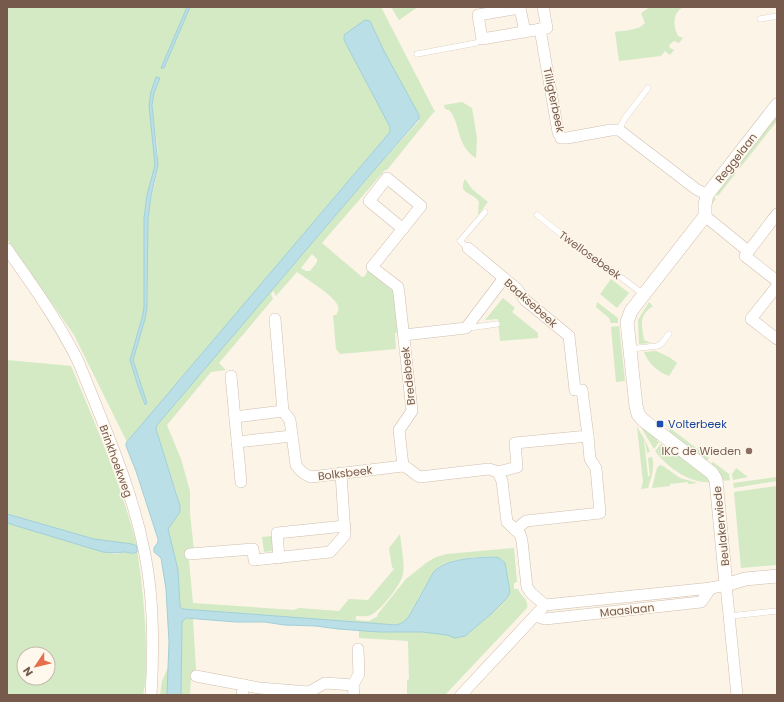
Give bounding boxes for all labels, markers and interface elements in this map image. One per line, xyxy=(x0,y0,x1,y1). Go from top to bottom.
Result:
street label: Tilligterbeek xyxy=(539,66,569,134)
street label: Reggelaan xyxy=(711,130,761,186)
street label: Twellosebeek xyxy=(556,227,625,283)
street label: Baaksebeek xyxy=(501,275,561,331)
street label: Bredebeek xyxy=(397,346,419,406)
place label: Volterbeek xyxy=(668,416,727,432)
marker: Volterbeek xyxy=(655,419,665,429)
street label: Brinkhoekweg xyxy=(95,423,137,499)
place label: IKC de Wieden xyxy=(662,443,741,459)
marker: IKC de Wieden xyxy=(744,446,754,456)
street label: Bolksbeek xyxy=(317,462,373,484)
street label: Beulakerwiede xyxy=(709,485,733,567)
street label: Maaslaan xyxy=(599,599,655,621)
north arrow xyxy=(16,646,56,686)
text: N xyxy=(19,664,37,680)

